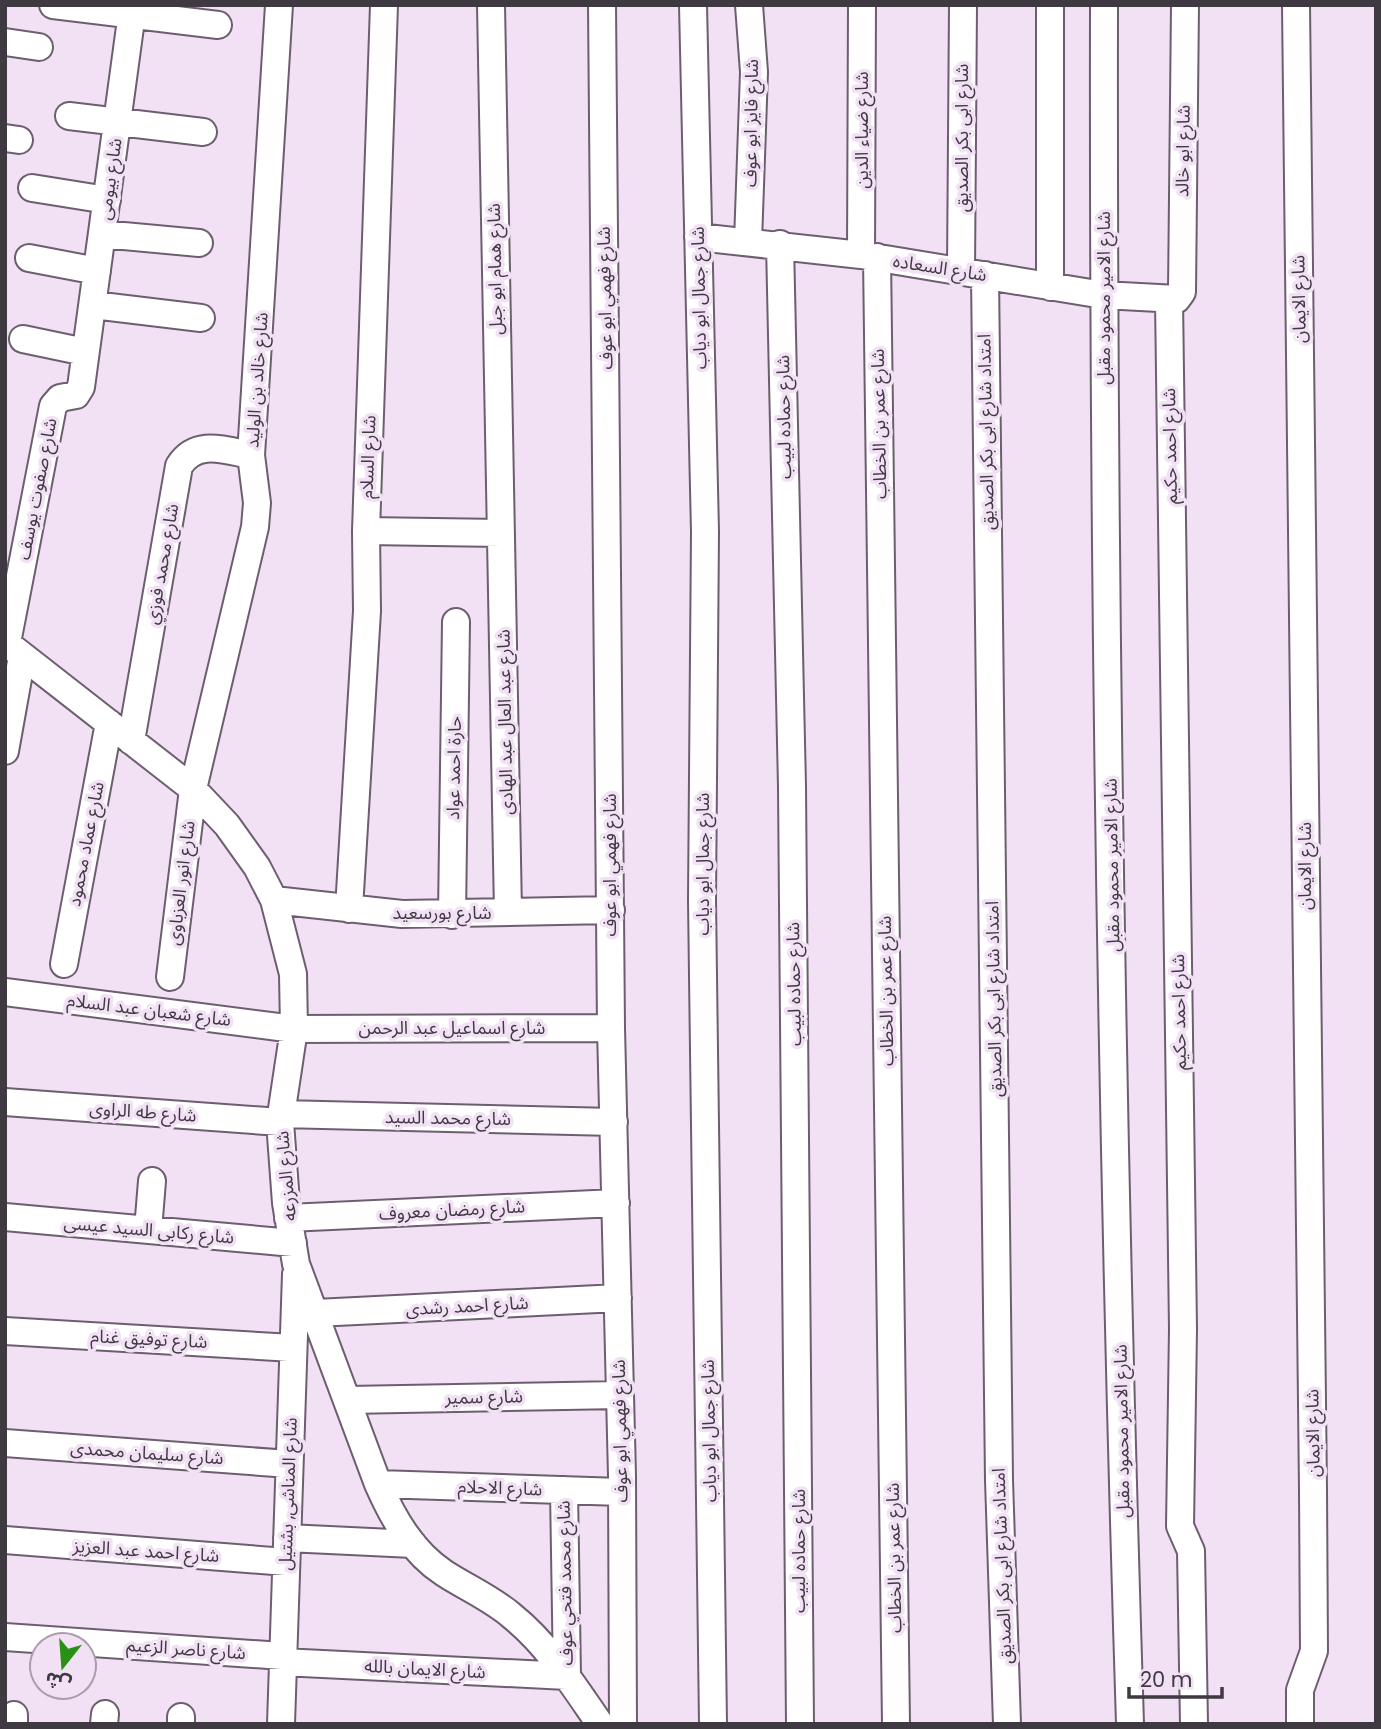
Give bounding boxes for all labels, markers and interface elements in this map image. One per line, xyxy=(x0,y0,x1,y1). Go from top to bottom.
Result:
street label: شارع فايز ابو عوف xyxy=(737,59,766,187)
street label: شارع ابى بكر الصديق xyxy=(949,64,976,212)
street label: شارع ضياء الدين xyxy=(849,71,876,189)
street label: شارع ابو خالد xyxy=(1169,105,1198,197)
street label: شارع بيومى xyxy=(91,136,130,222)
street label: شارع همام ابو جبل xyxy=(481,203,510,335)
street label: شارع الامير محمود مقبل xyxy=(1091,211,1118,385)
street label: شارع فهمي ابو عوف xyxy=(591,226,620,370)
street label: شارع جمال ابو دياب xyxy=(685,226,714,370)
street label: شارع السعاده xyxy=(891,248,989,289)
street label: شارع الايمان xyxy=(1285,255,1314,343)
street label: شارع خالد بن الوليد xyxy=(239,311,276,449)
street label: امتداد شارع ابى بكر الصديق xyxy=(971,334,1002,530)
street label: شارع عمر بن الخطاب xyxy=(865,349,894,499)
street label: شارع حماده لبيب xyxy=(770,355,799,479)
street label: شارع احمد حكيم xyxy=(1156,388,1185,504)
street label: شارع السلام xyxy=(354,415,383,499)
street label: شارع صفوت يوسف xyxy=(11,416,64,562)
street label: شارع محمد فوزي xyxy=(139,501,186,627)
street label: شارع عبد العال عبد الهادى xyxy=(490,629,521,815)
street label: حارة احمد عواد xyxy=(440,716,467,820)
street label: شارع الامير محمود مقبل xyxy=(1097,778,1128,952)
street label: شارع عماد محمود xyxy=(61,779,112,909)
street label: شارع فهمي ابو عوف xyxy=(597,793,624,937)
street label: شارع جمال ابو دياب xyxy=(690,793,717,935)
street label: شارع انور العزباوى xyxy=(160,819,203,947)
street label: شارع الايمان xyxy=(1292,822,1319,910)
street label: شارع بورسعيد xyxy=(392,900,492,927)
street label: امتداد شارع ابى بكر الصديق xyxy=(979,901,1010,1097)
street label: شارع عمر بن الخطاب xyxy=(872,916,901,1066)
street label: شارع حماده لبيب xyxy=(780,922,809,1046)
street label: شارع احمد حكيم xyxy=(1165,954,1194,1070)
street label: شارع شعبان عبد السلام xyxy=(65,987,233,1034)
street label: شارع اسماعيل عبد الرحمن xyxy=(359,1015,545,1042)
street label: شارع طه الراوى xyxy=(89,1095,197,1130)
street label: شارع محمد السيد xyxy=(385,1104,511,1133)
street label: شارع المزرعه xyxy=(269,1130,304,1222)
street label: شارع رمضان معروف xyxy=(378,1193,526,1228)
street label: شارع ركابى السيد عيسى xyxy=(63,1210,235,1251)
street label: شارع احمد رشدى xyxy=(405,1290,529,1323)
street label: شارع توفيق غنام xyxy=(90,1323,208,1356)
street label: شارع الامير محمود مقبل xyxy=(1107,1344,1138,1518)
street label: شارع فهمي ابو عوف xyxy=(606,1359,635,1503)
street label: شارع جمال ابو دياب xyxy=(695,1359,724,1503)
street label: شارع سمير xyxy=(444,1383,523,1412)
street label: شارع الايمان xyxy=(1299,1389,1328,1477)
street label: شارع المناشى, بشتيل xyxy=(272,1417,305,1571)
street label: شارع سليمان محمدى xyxy=(69,1435,224,1472)
street label: امتداد شارع ابى بكر الصديق xyxy=(986,1467,1019,1665)
street label: شارع الاحلام xyxy=(457,1474,543,1503)
street label: شارع عمر بن الخطاب xyxy=(880,1483,909,1633)
street label: شارع حماده لبيب xyxy=(786,1489,813,1613)
street label: شارع محمد فتحي عوف xyxy=(551,1500,580,1666)
street label: شارع احمد عبد العزيز xyxy=(71,1533,220,1570)
north arrow xyxy=(28,1631,98,1701)
street label: شارع ناصر الزعيم xyxy=(125,1632,247,1667)
street label: شارع الايمان بالله xyxy=(363,1653,486,1686)
scale bar xyxy=(1129,1656,1222,1700)
text: ش xyxy=(42,1665,75,1698)
text: 20 m xyxy=(1140,1665,1193,1694)

